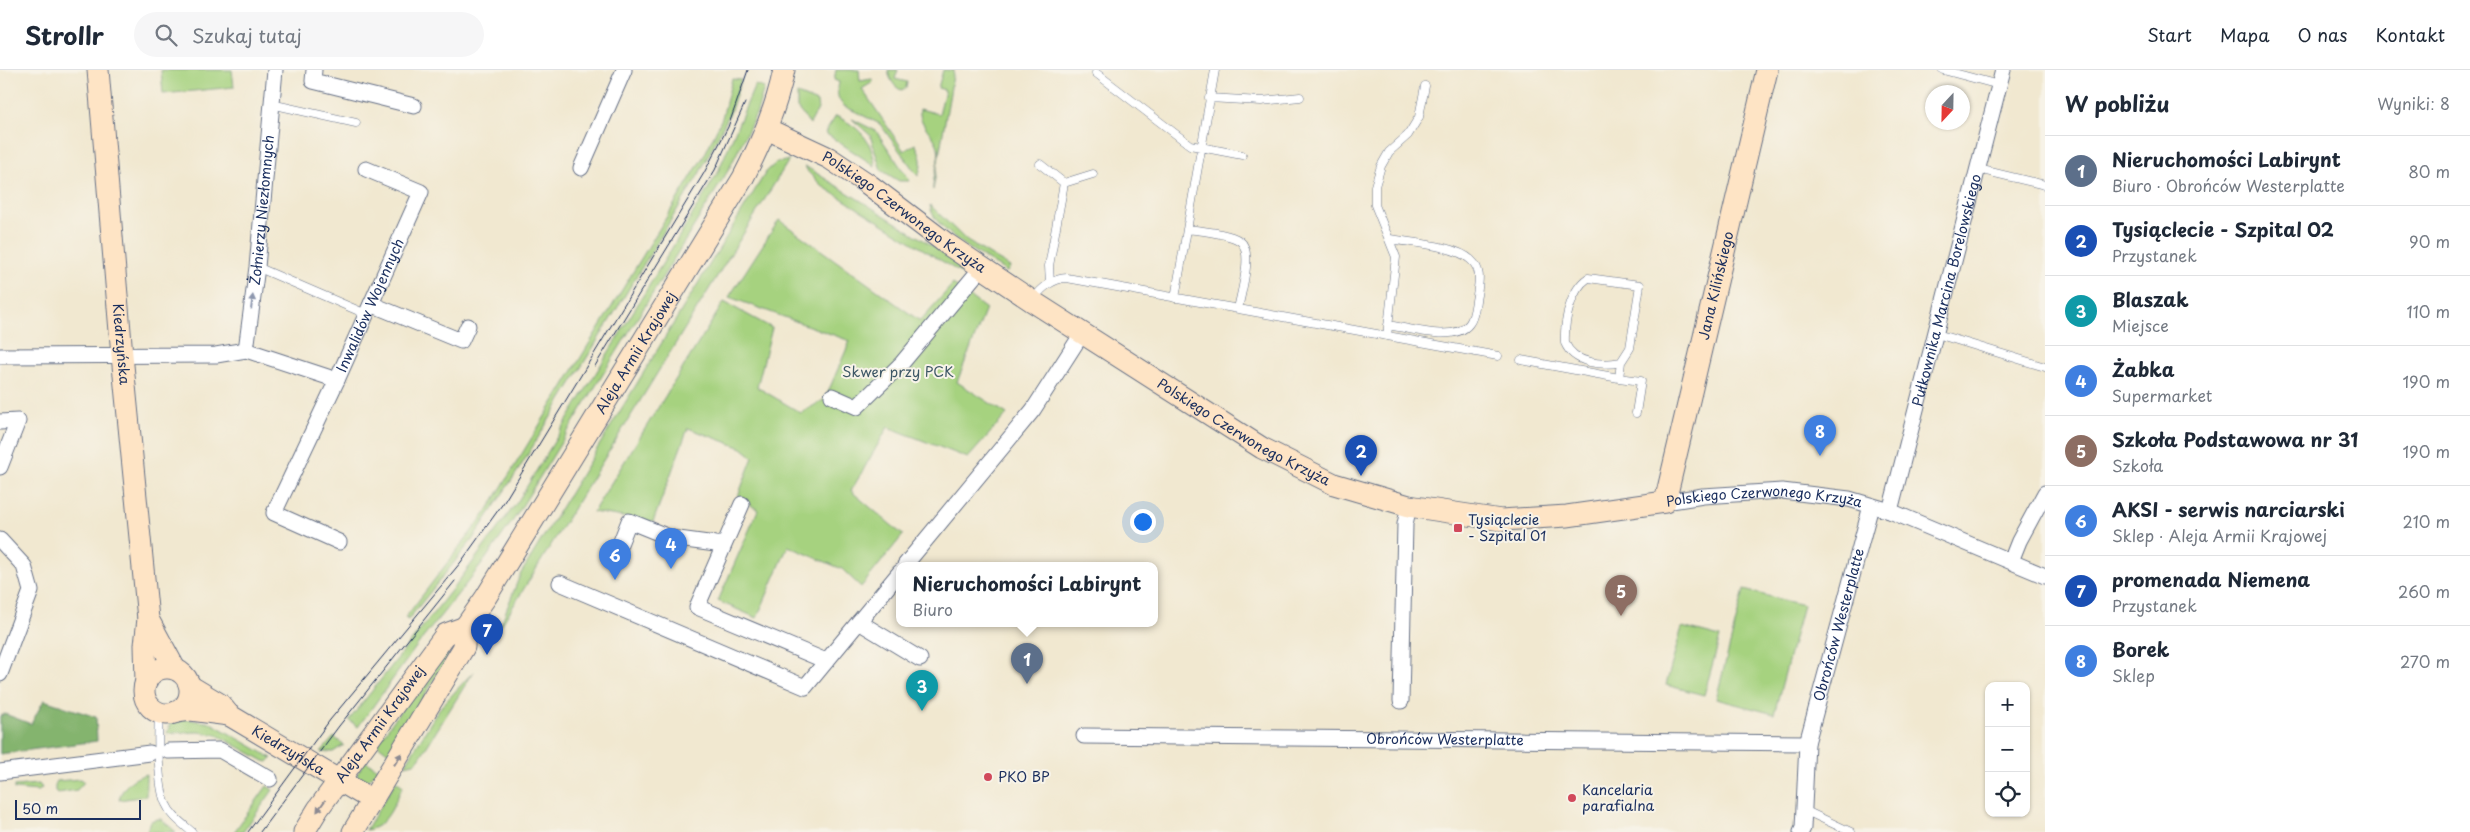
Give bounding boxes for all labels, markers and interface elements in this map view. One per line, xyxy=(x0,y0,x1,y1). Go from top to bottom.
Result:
search box xyxy=(134,12,484,57)
text: Strollr xyxy=(25,17,104,53)
icon: search xyxy=(152,21,180,49)
text: Szukaj tutaj xyxy=(192,21,302,49)
text: Start xyxy=(2147,21,2192,48)
text: Mapa xyxy=(2220,21,2269,48)
text: O nas xyxy=(2297,21,2347,48)
text: Kontakt xyxy=(2375,21,2445,48)
north arrow xyxy=(1925,85,1970,130)
text: W pobliżu xyxy=(2065,87,2170,119)
text: Wyniki: 8 xyxy=(2377,91,2450,115)
street label: Żołnierzy Niezłomnych xyxy=(244,134,279,286)
street label: Polskiego Czerwonego Krzyża xyxy=(819,145,991,278)
text: Nieruchomości Labirynt xyxy=(2112,145,2341,173)
text: 1 xyxy=(2077,159,2085,183)
text: 80 m xyxy=(2408,159,2450,183)
street label: Pułkownika Marcina Borelowskiego xyxy=(1906,172,1986,408)
text: Biuro · Obrońców Westerplatte xyxy=(2112,173,2345,197)
text: Tysiąclecie - Szpital 02 xyxy=(2112,215,2334,243)
street label: Jana Kilińskiego xyxy=(1693,229,1739,342)
text: 2 xyxy=(2075,229,2087,253)
text: 90 m xyxy=(2409,229,2450,253)
street label: Inwalidów Wojennych xyxy=(331,235,409,376)
text: Przystanek xyxy=(2112,243,2197,267)
text: Blaszak xyxy=(2112,285,2189,313)
street label: Aleja Armii Krajowej xyxy=(590,287,681,418)
one-way arrow xyxy=(248,293,256,309)
text: 3 xyxy=(2076,299,2086,323)
text: 110 m xyxy=(2407,299,2450,323)
street label: Kiedrzyńska xyxy=(108,302,136,386)
text: Miejsce xyxy=(2112,313,2169,337)
text: Żabka xyxy=(2112,355,2175,383)
park label: Skwer przy PCK xyxy=(842,361,954,382)
text: 4 xyxy=(2076,369,2086,393)
text: 190 m xyxy=(2402,369,2450,393)
street label: Polskiego Czerwonego Krzyża xyxy=(1153,373,1334,491)
text: Supermarket xyxy=(2112,383,2212,407)
pin: 8 xyxy=(1804,415,1836,456)
text: Szkoła Podstawowa nr 31 xyxy=(2112,425,2358,453)
pin: 2 xyxy=(1345,435,1377,476)
text: 5 xyxy=(2076,439,2086,463)
text: 190 m xyxy=(2402,439,2450,463)
text: Szkoła xyxy=(2112,453,2163,477)
street label: Polskiego Czerwonego Krzyża xyxy=(1665,480,1865,513)
text: AKSI - serwis narciarski xyxy=(2112,495,2345,523)
your location xyxy=(1130,509,1156,535)
place label: Tysiąclecie - Szpital 01 xyxy=(1468,509,1546,546)
text: 6 xyxy=(2075,509,2087,533)
text: 210 m xyxy=(2402,509,2450,533)
marker: Tysiąclecie - Szpital 01 xyxy=(1452,522,1464,534)
text: Sklep · Aleja Armii Krajowej xyxy=(2112,523,2327,547)
pin: 4 xyxy=(655,528,687,569)
pin: 6 xyxy=(599,539,631,580)
street label: Obrońców Westerplatte xyxy=(1808,546,1869,704)
popup xyxy=(896,562,1158,627)
text: promenada Niemena xyxy=(2112,565,2310,593)
text: Nieruchomości Labirynt xyxy=(913,569,1141,597)
pin: 5 xyxy=(1605,575,1637,616)
text: 7 xyxy=(2076,579,2086,603)
text: 260 m xyxy=(2398,579,2450,603)
text: Przystanek xyxy=(2112,593,2197,617)
text: Biuro xyxy=(913,597,953,621)
pin: 7 xyxy=(471,614,503,655)
text: Borek xyxy=(2112,635,2169,663)
pin: 1 xyxy=(1011,643,1043,684)
text: 8 xyxy=(2076,649,2086,673)
text: 270 m xyxy=(2400,649,2450,673)
street label: Aleja Armii Krajowej xyxy=(330,661,429,787)
text: Sklep xyxy=(2112,663,2155,687)
pin: 3 xyxy=(906,670,938,711)
map controls xyxy=(1985,682,2030,817)
button: + xyxy=(1985,682,2030,727)
street label: Kiedrzyńska xyxy=(248,720,329,780)
button: − xyxy=(1985,727,2030,772)
street label: Obrońców Westerplatte xyxy=(1366,728,1524,750)
one-way arrow xyxy=(394,752,403,765)
place label: PKO BP xyxy=(998,766,1050,787)
marker: PKO BP xyxy=(982,771,994,783)
button: locate xyxy=(1985,772,2030,817)
place label: Kancelaria parafialna xyxy=(1582,779,1655,816)
marker: Kancelaria parafialna xyxy=(1566,792,1578,804)
scale bar xyxy=(15,797,141,820)
text: 50 m xyxy=(22,798,58,819)
one-way arrow xyxy=(316,799,326,813)

